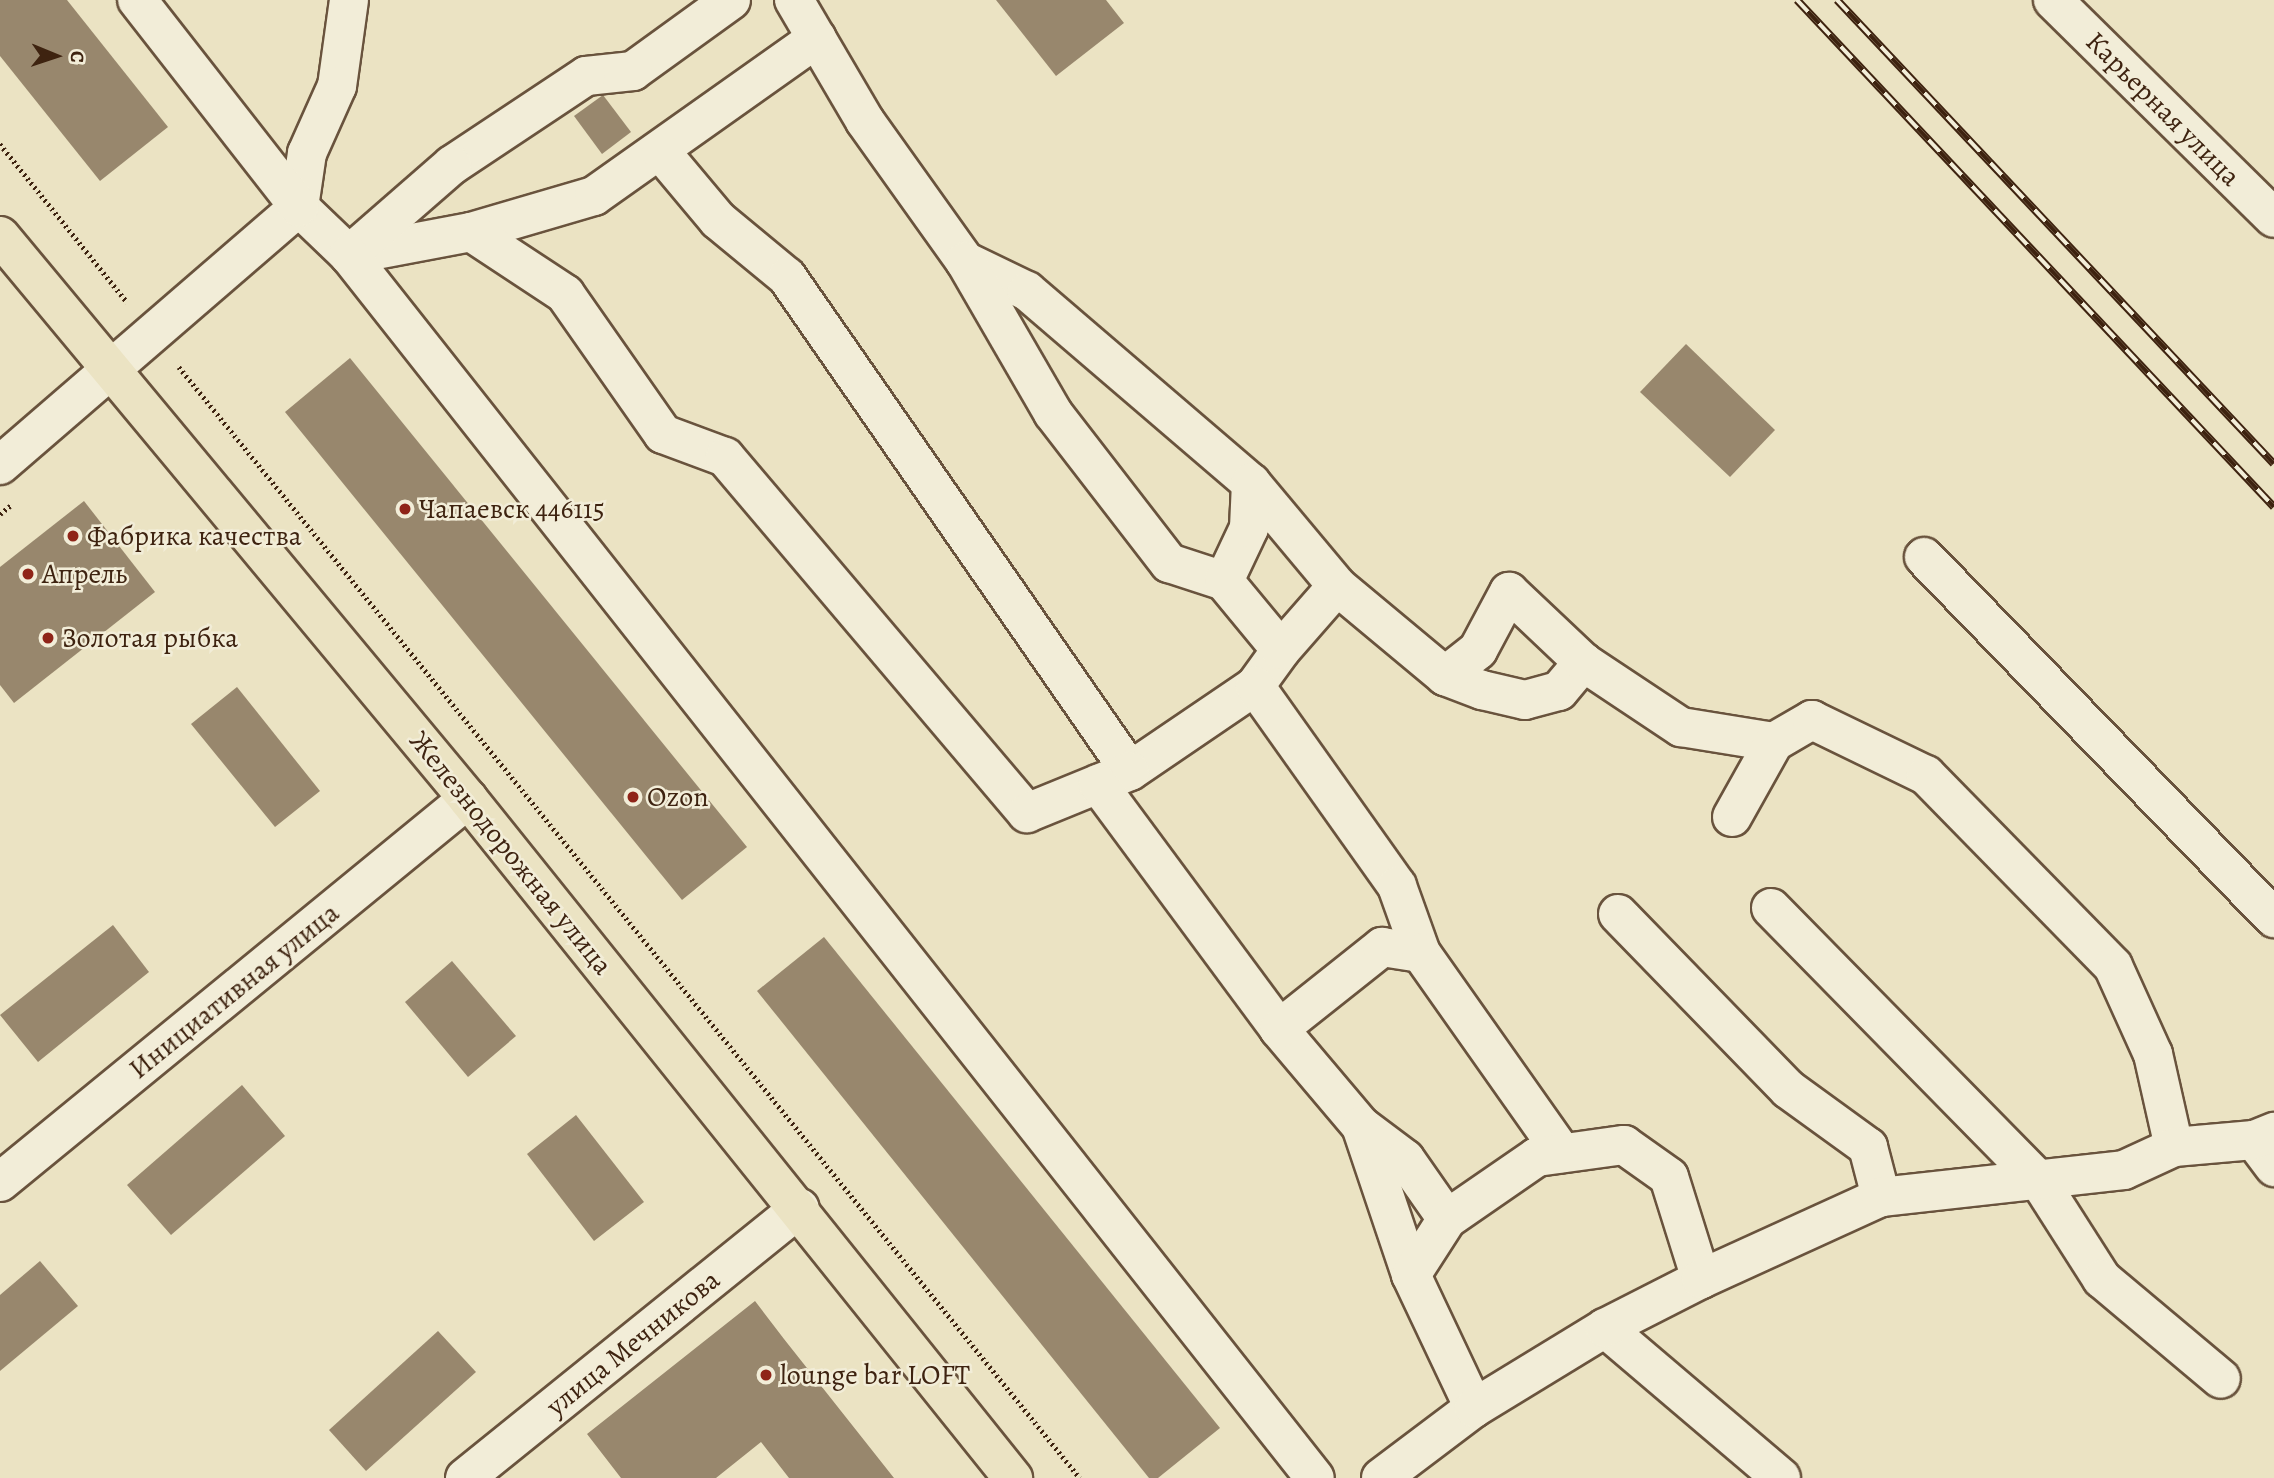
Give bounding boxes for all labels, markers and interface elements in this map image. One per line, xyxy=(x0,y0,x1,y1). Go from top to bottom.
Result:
north arrow xyxy=(21,21,91,91)
street label: Карьерная улица xyxy=(2079,25,2247,193)
text: С xyxy=(64,50,90,63)
place label: Чапаевск 446115 xyxy=(419,492,605,526)
marker: Чапаевск 446115 xyxy=(397,501,413,517)
place label: Фабрика качества xyxy=(87,519,302,553)
marker: Фабрика качества xyxy=(65,528,81,544)
place label: Апрель xyxy=(42,557,127,591)
marker: Апрель xyxy=(20,566,36,582)
place label: Золотая рыбка xyxy=(62,621,238,655)
marker: Золотая рыбка xyxy=(40,630,56,646)
street label: Железнодорожная улица xyxy=(402,724,620,982)
place label: Ozon xyxy=(647,780,709,814)
marker: Ozon xyxy=(625,789,641,805)
street label: Инициативная улица xyxy=(122,896,346,1086)
street label: улица Мечникова xyxy=(539,1263,727,1423)
place label: lounge bar LOFT xyxy=(780,1358,970,1392)
marker: lounge bar LOFT xyxy=(758,1367,774,1383)

